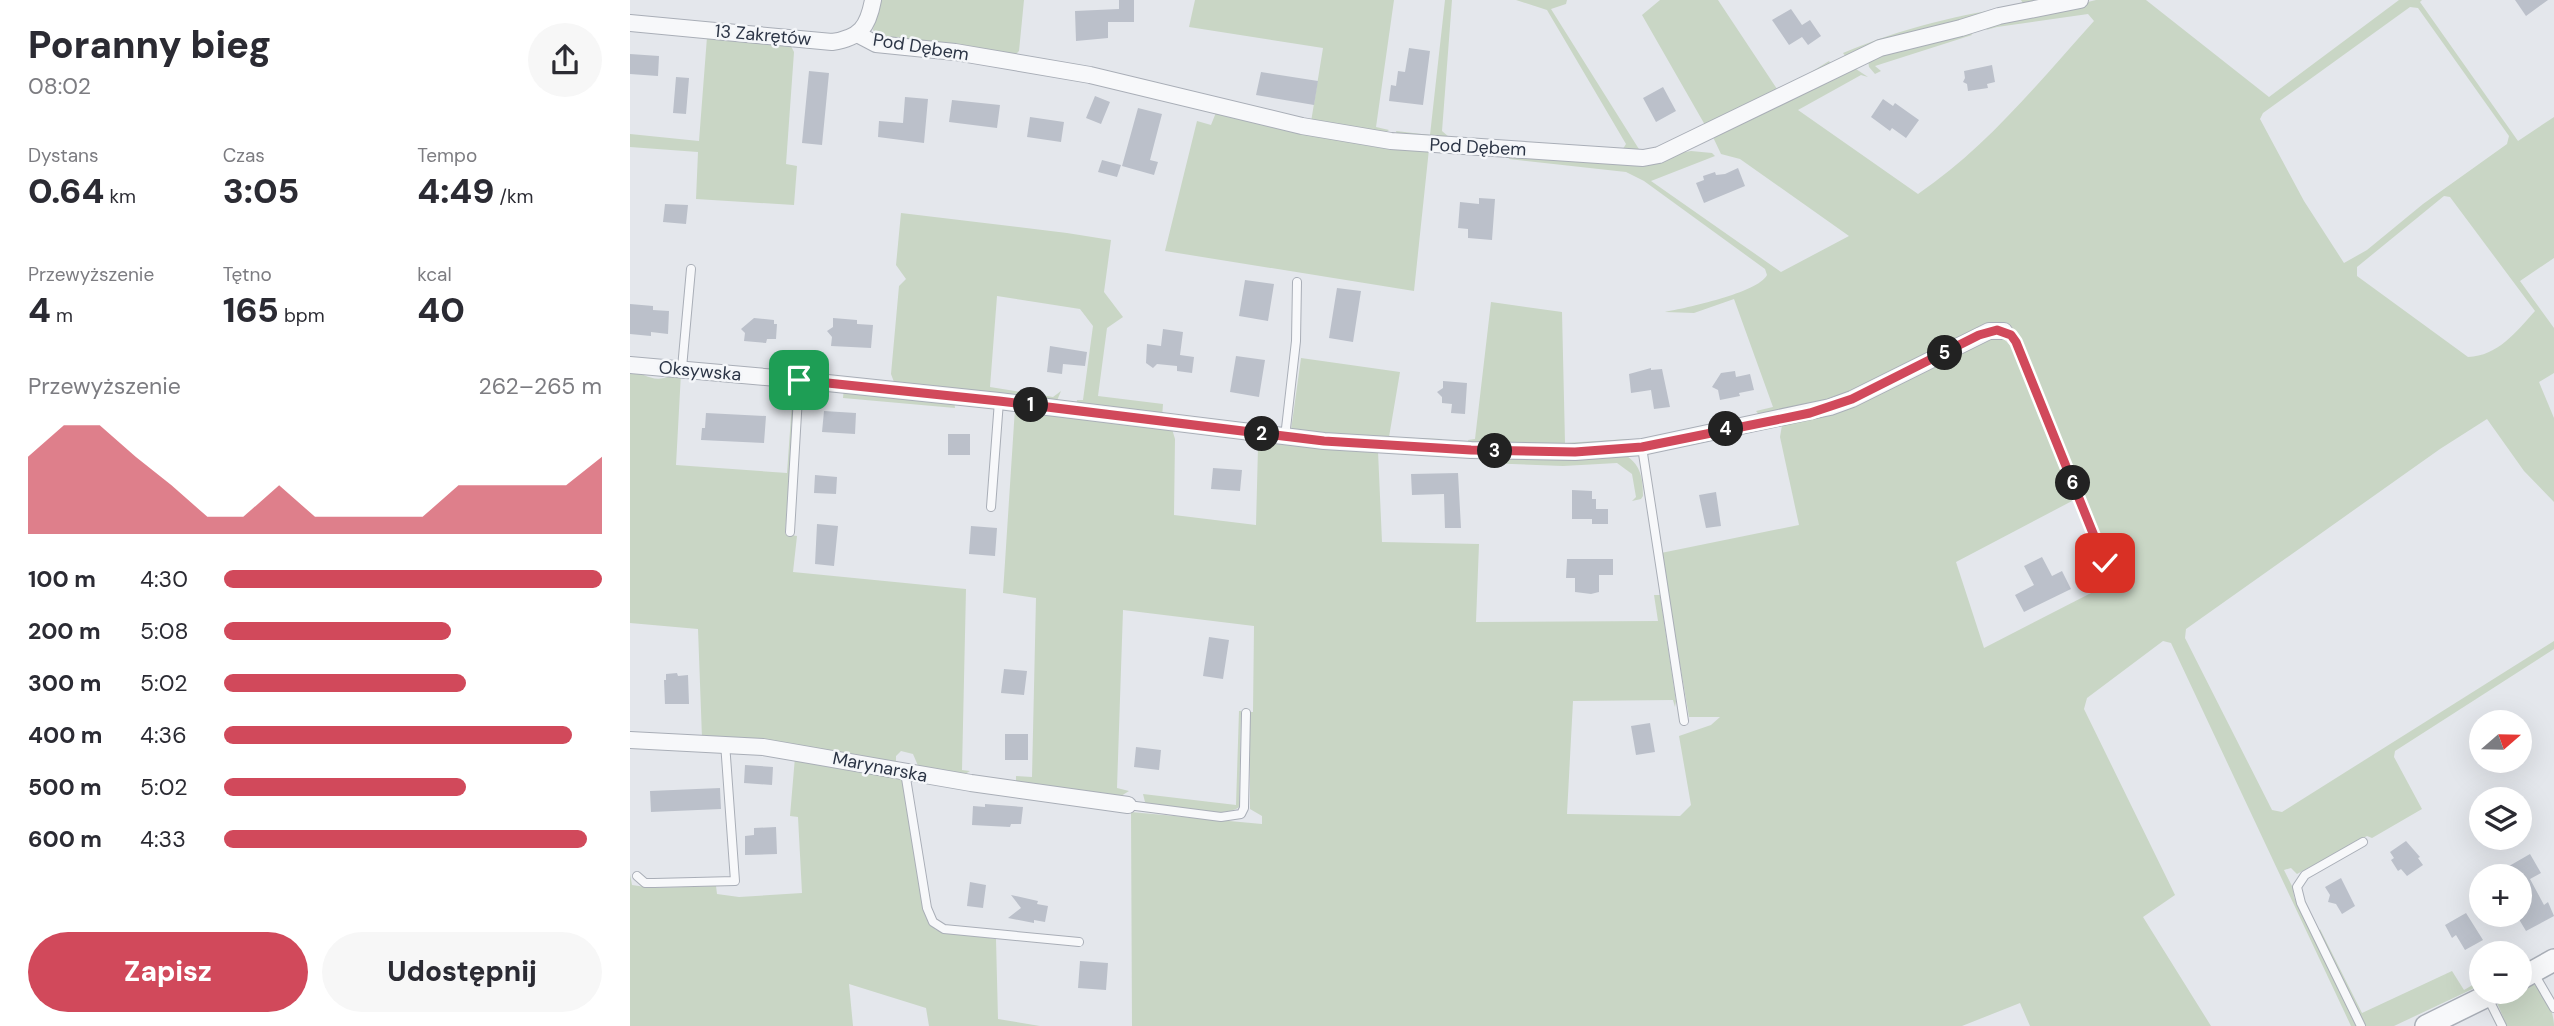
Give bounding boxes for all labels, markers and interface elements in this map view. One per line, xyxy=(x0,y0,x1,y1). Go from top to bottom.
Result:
street label: 13 Zakrętów xyxy=(714,19,813,51)
text: Poranny bieg xyxy=(28,20,271,70)
button: share xyxy=(528,23,602,97)
street label: Pod Dębem xyxy=(871,28,971,66)
text: 08:02 xyxy=(28,71,91,101)
street label: Pod Dębem xyxy=(1429,132,1527,162)
text: Dystans xyxy=(28,143,98,168)
text: Czas xyxy=(223,143,265,168)
text: Tempo xyxy=(417,143,477,168)
text: 0.64 xyxy=(28,168,104,214)
text: 3:05 xyxy=(223,168,299,214)
text: 4:49 xyxy=(417,168,495,214)
text: km xyxy=(104,184,136,209)
text: /km xyxy=(495,184,534,209)
text: Przewyższenie xyxy=(28,262,154,287)
text: Tętno xyxy=(223,262,272,287)
text: kcal xyxy=(417,262,452,287)
text: 4 xyxy=(28,287,51,333)
text: 165 xyxy=(223,287,279,333)
text: 40 xyxy=(417,287,465,333)
text: m xyxy=(51,303,73,328)
text: bpm xyxy=(279,303,325,328)
pin: 5 xyxy=(1928,336,1962,370)
text: 5 xyxy=(1939,340,1950,365)
pin xyxy=(769,350,829,410)
street label: Oksywska xyxy=(658,355,742,387)
icon: arrive xyxy=(780,361,818,399)
text: Przewyższenie xyxy=(28,371,181,401)
text: 262–265 m xyxy=(478,371,602,401)
pin: 1 xyxy=(1014,388,1048,422)
text: 1 xyxy=(1027,392,1034,417)
pin: 4 xyxy=(1708,412,1744,446)
pin: 2 xyxy=(1244,416,1280,452)
text: 4 xyxy=(1719,416,1732,441)
text: 2 xyxy=(1256,421,1267,446)
pin: 3 xyxy=(1478,434,1512,468)
text: 3 xyxy=(1489,438,1500,463)
pin: 6 xyxy=(2056,466,2090,500)
text: 6 xyxy=(2066,470,2079,495)
pin xyxy=(2075,533,2135,593)
icon: check xyxy=(2086,544,2124,582)
text: 100 m xyxy=(28,564,96,594)
text: 4:30 xyxy=(140,564,188,594)
text: 200 m xyxy=(28,616,101,646)
text: 5:08 xyxy=(140,616,188,646)
text: 300 m xyxy=(28,668,101,698)
text: 5:02 xyxy=(140,668,187,698)
north arrow xyxy=(2469,710,2532,774)
map controls xyxy=(2469,710,2532,1004)
text: 400 m xyxy=(28,720,102,750)
text: 4:36 xyxy=(140,720,187,750)
street label: Marynarska xyxy=(830,746,930,788)
text: 500 m xyxy=(28,772,102,802)
text: 5:02 xyxy=(140,772,187,802)
button: layers xyxy=(2469,787,2532,850)
text: 600 m xyxy=(28,824,102,854)
text: 4:33 xyxy=(140,824,186,854)
button: + xyxy=(2469,864,2532,927)
button: Zapisz xyxy=(28,932,308,1012)
button: Udostępnij xyxy=(322,932,602,1012)
button: − xyxy=(2469,941,2532,1004)

